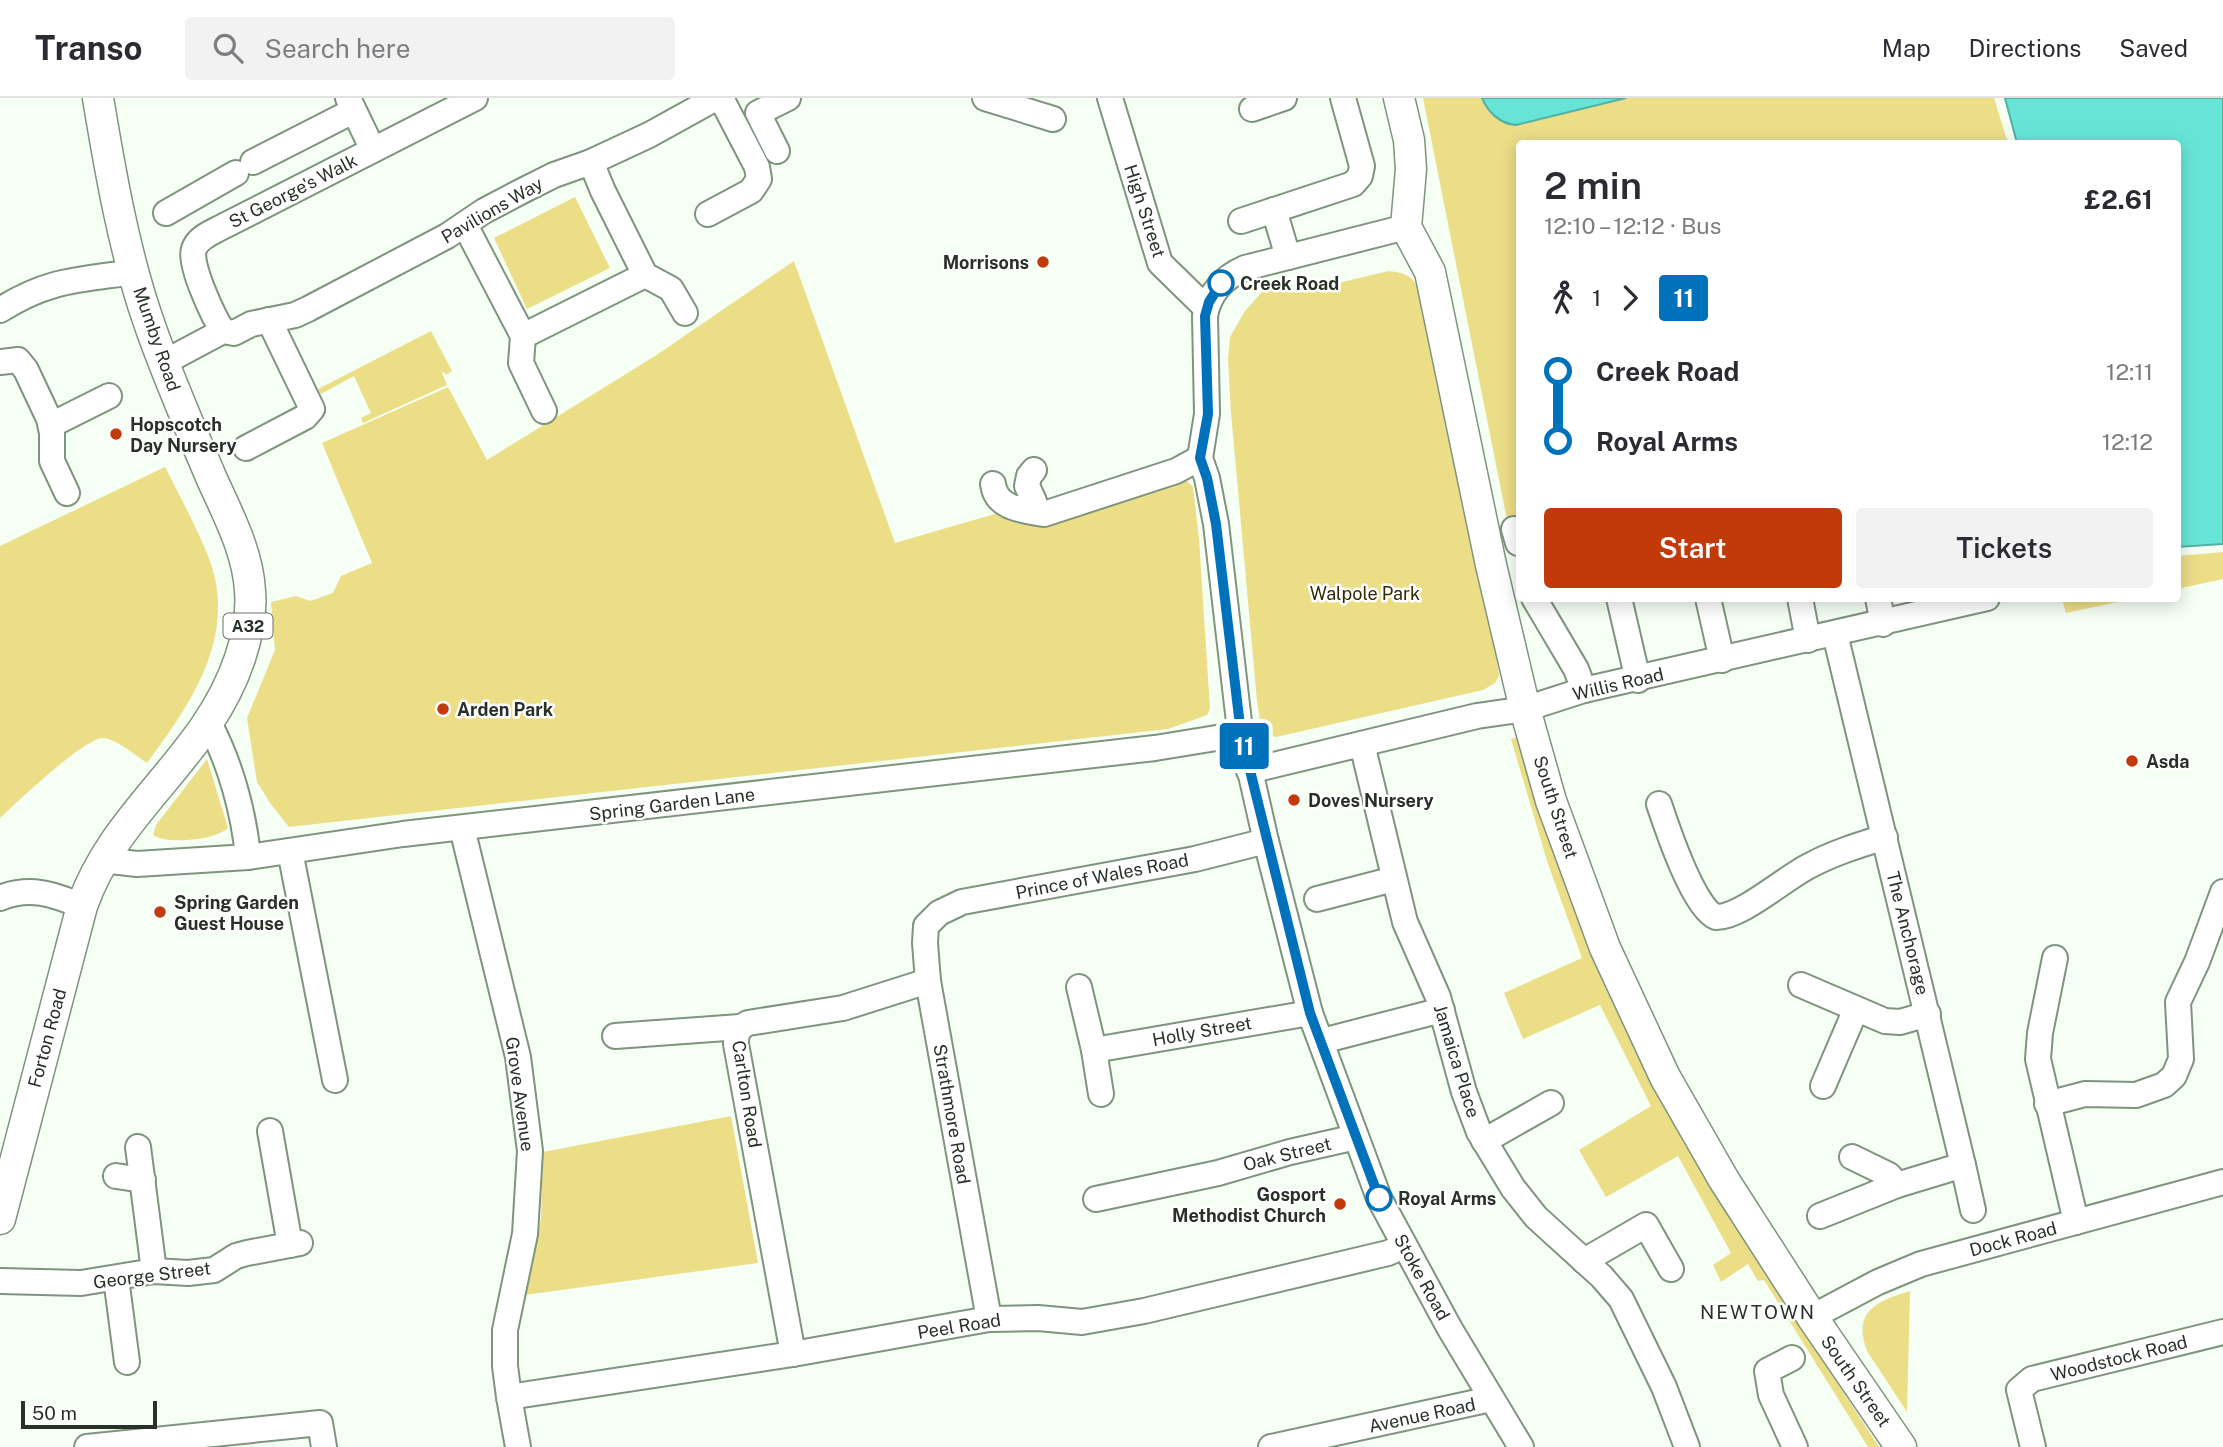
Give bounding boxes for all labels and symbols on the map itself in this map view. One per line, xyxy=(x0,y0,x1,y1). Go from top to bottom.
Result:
street label: St George's Walk xyxy=(225,150,361,232)
street label: High Street xyxy=(1120,162,1170,260)
street label: Pavilions Way xyxy=(438,172,547,247)
place label: Morrisons xyxy=(943,252,1029,273)
marker: Morrisons xyxy=(1035,254,1051,270)
marker: Creek Road xyxy=(1208,270,1234,296)
place label: Creek Road xyxy=(1240,273,1339,294)
street label: Mumby Road xyxy=(129,284,185,394)
place label: Hopscotch Day Nursery xyxy=(130,414,237,456)
marker: Hopscotch Day Nursery xyxy=(108,426,124,442)
park label: Walpole Park xyxy=(1310,583,1420,604)
road number: A32 xyxy=(224,614,272,638)
street label: Willis Road xyxy=(1570,663,1666,705)
place label: Arden Park xyxy=(457,699,554,720)
marker: Arden Park xyxy=(435,701,451,717)
line badge: 11 xyxy=(1212,723,1276,769)
place label: Asda xyxy=(2146,751,2189,772)
street label: South Street xyxy=(1529,753,1583,861)
marker: Asda xyxy=(2124,753,2140,769)
street label: Spring Garden Lane xyxy=(588,783,756,825)
place label: Doves Nursery xyxy=(1308,790,1434,811)
marker: Doves Nursery xyxy=(1286,792,1302,808)
street label: Prince of Wales Road xyxy=(1014,849,1190,903)
street label: The Anchorage xyxy=(1882,869,1934,997)
place label: Spring Garden Guest House xyxy=(174,892,299,934)
marker: Spring Garden Guest House xyxy=(152,904,168,920)
street label: Forton Road xyxy=(24,986,70,1090)
street label: Jamaica Place xyxy=(1430,1002,1484,1120)
street label: Holly Street xyxy=(1151,1012,1253,1050)
street label: Grove Avenue xyxy=(502,1035,538,1153)
street label: Carlton Road xyxy=(728,1039,766,1149)
street label: Strathmore Road xyxy=(929,1042,975,1186)
street label: Oak Street xyxy=(1241,1133,1333,1175)
place label: Gosport Methodist Church xyxy=(1172,1184,1326,1226)
marker: Royal Arms xyxy=(1366,1185,1392,1211)
place label: Royal Arms xyxy=(1398,1188,1496,1209)
marker: Gosport Methodist Church xyxy=(1332,1196,1348,1212)
street label: Dock Road xyxy=(1967,1217,2059,1261)
street label: Stoke Road xyxy=(1390,1230,1454,1324)
street label: George Street xyxy=(92,1257,212,1293)
district label: NEWTOWN xyxy=(1700,1301,1816,1323)
street label: Peel Road xyxy=(916,1309,1002,1343)
street label: South Street xyxy=(1817,1331,1895,1431)
street label: Woodstock Road xyxy=(2049,1331,2189,1385)
street label: Avenue Road xyxy=(1367,1393,1477,1437)
scale bar xyxy=(21,1398,158,1430)

